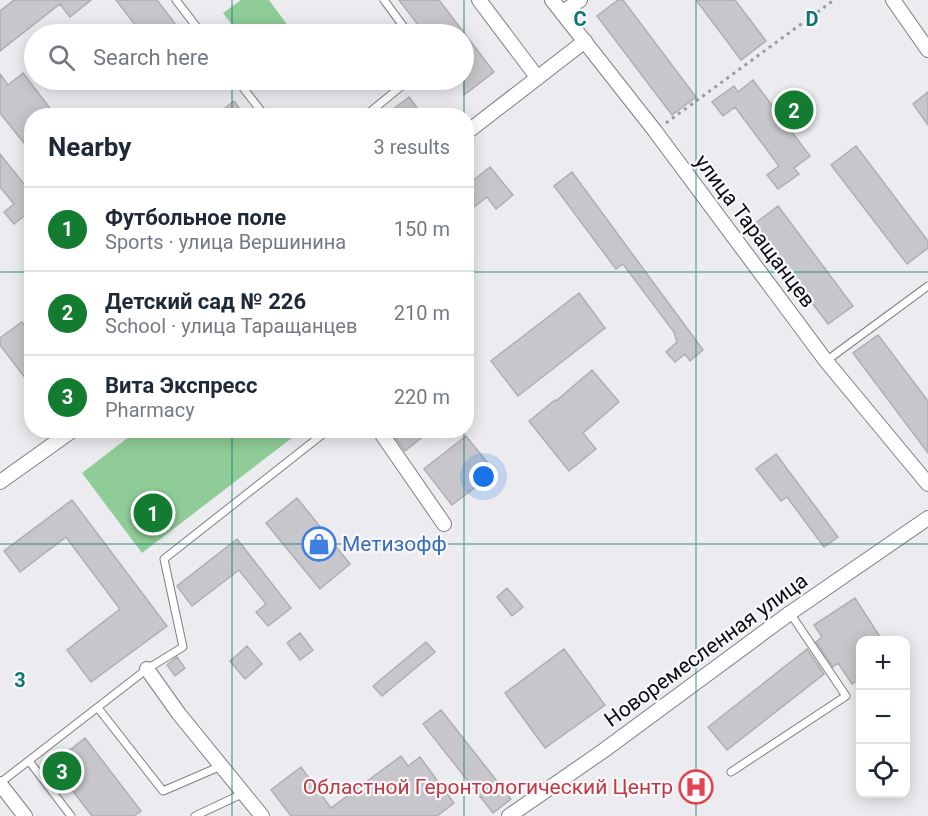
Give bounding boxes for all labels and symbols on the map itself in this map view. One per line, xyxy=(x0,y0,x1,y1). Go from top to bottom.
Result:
text: C xyxy=(573,7,587,31)
text: D xyxy=(806,7,819,31)
pin: 2 xyxy=(774,88,814,132)
street label: улица Таращанцев xyxy=(690,150,820,312)
your location xyxy=(469,462,498,491)
pin: 1 xyxy=(134,490,172,536)
shop icon: Метизофф xyxy=(301,526,337,562)
place label: Метизофф xyxy=(342,532,447,556)
street label: Новоремесленная улица xyxy=(600,568,812,732)
text: 3 xyxy=(14,668,26,692)
pin: 3 xyxy=(42,748,82,794)
hospital icon: Областной Геронтологический Центр xyxy=(678,769,714,805)
place label: Областной Геронтологический Центр xyxy=(303,775,673,799)

